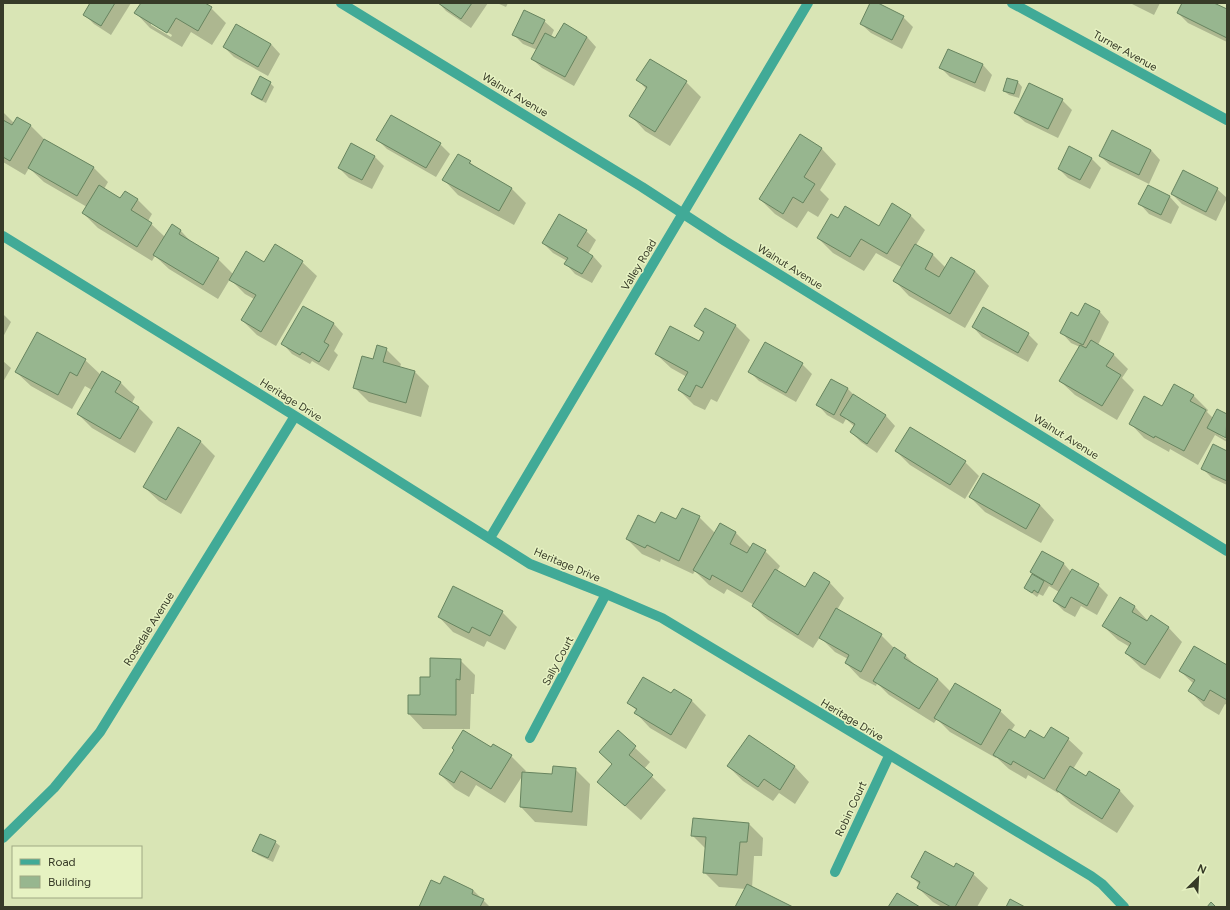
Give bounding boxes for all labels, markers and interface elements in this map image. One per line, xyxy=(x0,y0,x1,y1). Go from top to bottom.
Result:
street label: Turner Avenue xyxy=(1091,28,1159,74)
street label: Walnut Avenue xyxy=(480,70,550,120)
street label: Valley Road xyxy=(619,237,659,293)
street label: Walnut Avenue xyxy=(755,242,825,292)
street label: Heritage Drive xyxy=(257,376,325,424)
street label: Walnut Avenue xyxy=(1031,412,1101,462)
street label: Heritage Drive xyxy=(532,545,602,585)
street label: Rosedale Avenue xyxy=(121,590,177,668)
street label: Sally Court xyxy=(540,634,576,688)
street label: Heritage Drive xyxy=(818,696,886,744)
street label: Robin Court xyxy=(833,779,869,839)
legend xyxy=(12,846,142,898)
text: Road xyxy=(48,855,76,869)
north arrow xyxy=(1178,858,1218,898)
text: N xyxy=(1195,862,1208,877)
text: Building xyxy=(48,875,91,889)

